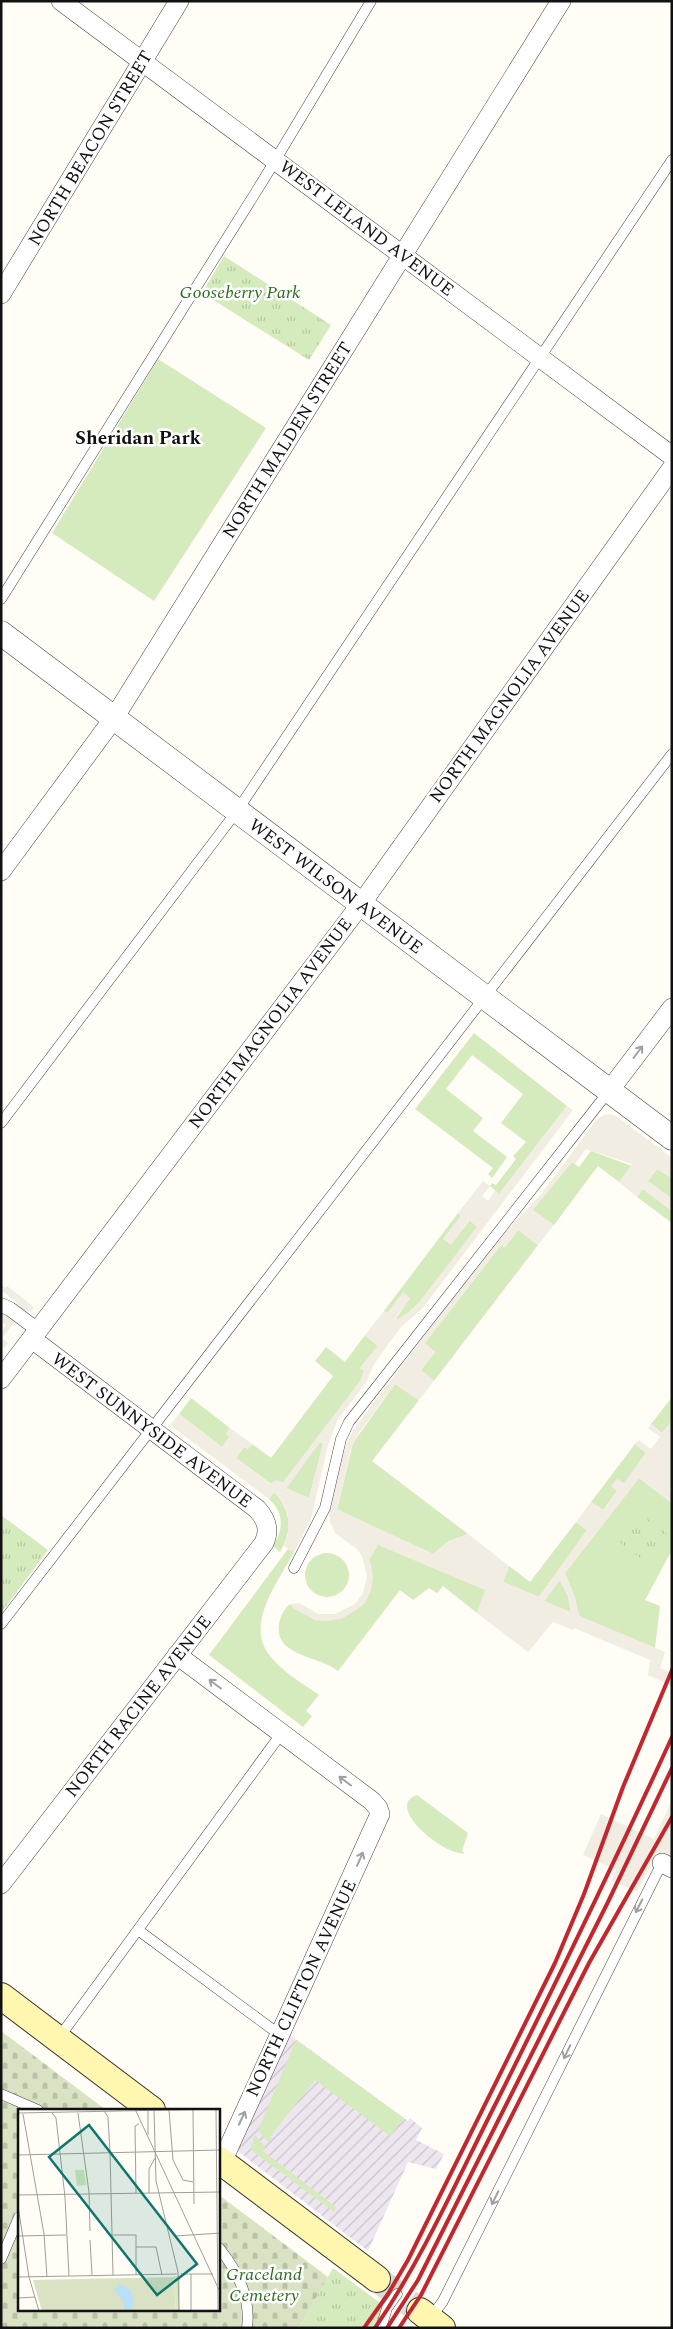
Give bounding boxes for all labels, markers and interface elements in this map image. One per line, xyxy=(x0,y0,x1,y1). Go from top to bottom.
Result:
street label: NORTH BEACON STREET xyxy=(21,45,160,251)
street label: WEST LELAND AVENUE xyxy=(273,153,460,303)
park label: Gooseberry Park xyxy=(179,279,301,306)
street label: NORTH MALDEN STREET xyxy=(216,337,359,544)
district label: Sheridan Park xyxy=(75,424,201,453)
street label: NORTH MAGNOLIA AVENUE xyxy=(423,584,596,809)
street label: WEST WILSON AVENUE xyxy=(243,812,428,961)
street label: NORTH MAGNOLIA AVENUE xyxy=(182,912,359,1135)
one-way arrow xyxy=(633,1046,644,1059)
street label: WEST SUNNYSIDE AVENUE xyxy=(46,1346,258,1515)
street label: NORTH RACINE AVENUE xyxy=(59,1609,218,1803)
one-way arrow xyxy=(208,1679,222,1689)
one-way arrow xyxy=(338,1776,352,1786)
one-way arrow xyxy=(356,1852,365,1867)
street label: NORTH CLIFTON AVENUE xyxy=(239,1875,364,2101)
one-way arrow xyxy=(634,1899,644,1914)
one-way arrow xyxy=(562,2044,571,2059)
inset map xyxy=(18,2109,220,2312)
one-way arrow xyxy=(238,2111,247,2126)
one-way arrow xyxy=(490,2190,500,2205)
park label: Graceland Cemetery xyxy=(226,2261,302,2309)

